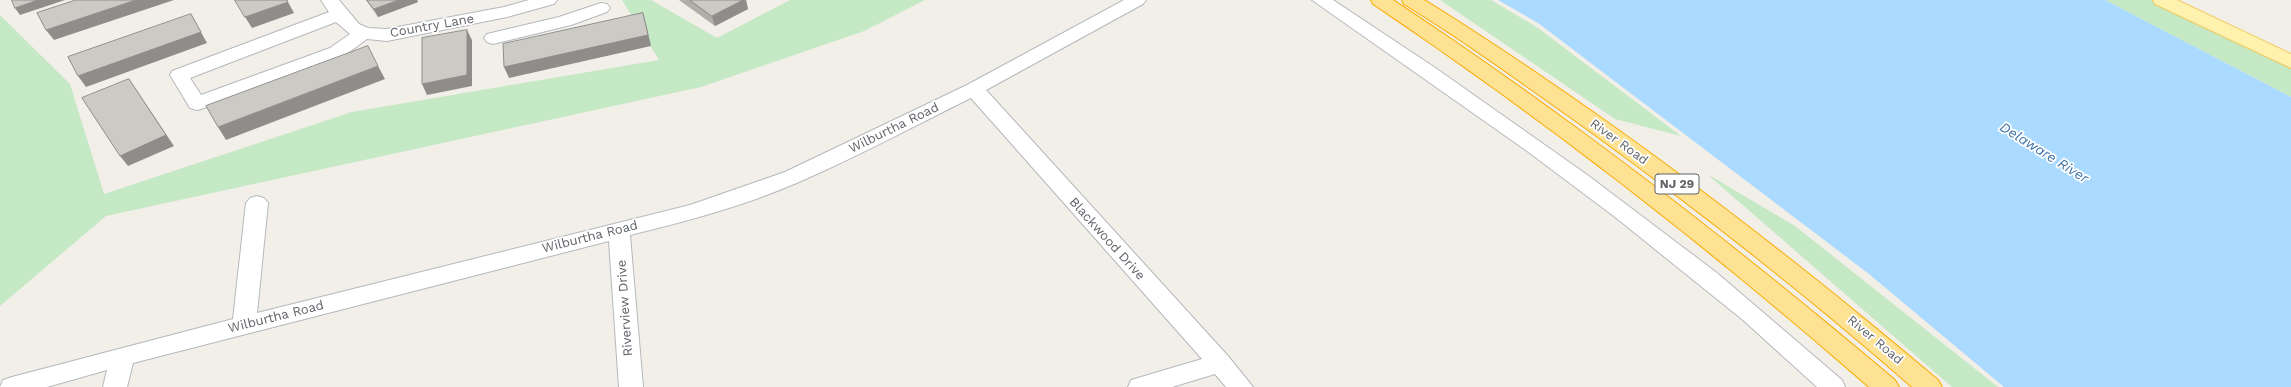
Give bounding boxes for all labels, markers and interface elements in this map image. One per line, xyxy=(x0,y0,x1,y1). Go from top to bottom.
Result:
street label: Country Lane xyxy=(389,11,475,41)
street label: Wilburtha Road xyxy=(847,100,941,156)
street label: River Road xyxy=(1587,116,1651,168)
water label: Delaware River xyxy=(1997,119,2091,187)
road number: NJ 29 xyxy=(1655,174,1699,194)
street label: Blackwood Drive xyxy=(1066,195,1148,283)
street label: Wilburtha Road xyxy=(541,218,639,256)
street label: Riverview Drive xyxy=(614,259,636,357)
street label: Wilburtha Road xyxy=(227,298,325,336)
street label: River Road xyxy=(1844,312,1906,368)

